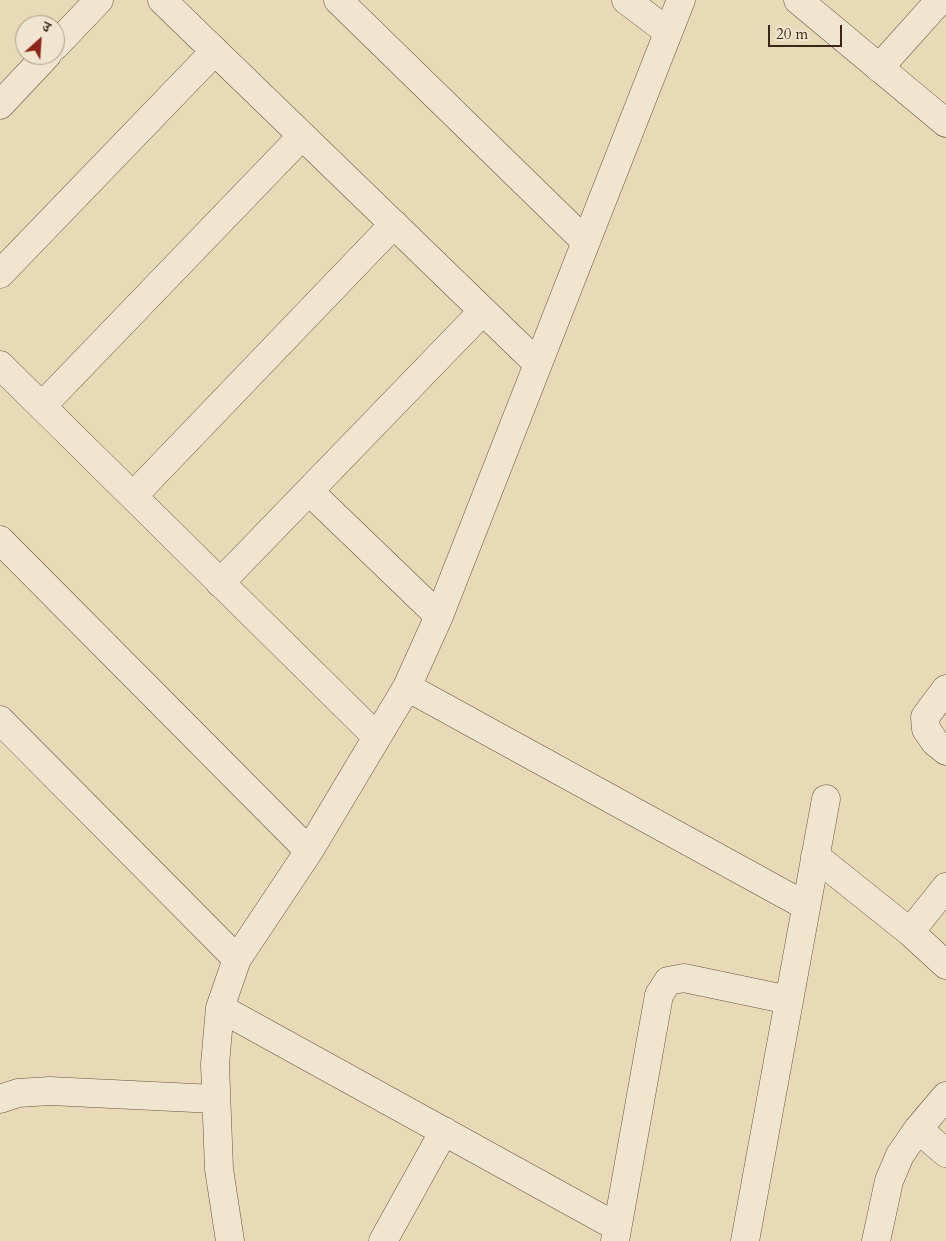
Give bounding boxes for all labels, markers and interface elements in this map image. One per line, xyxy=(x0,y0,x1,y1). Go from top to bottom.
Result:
north arrow xyxy=(15,15,65,65)
scale bar xyxy=(771,15,845,47)
text: उ xyxy=(39,17,54,37)
text: 20 m xyxy=(776,24,808,44)

